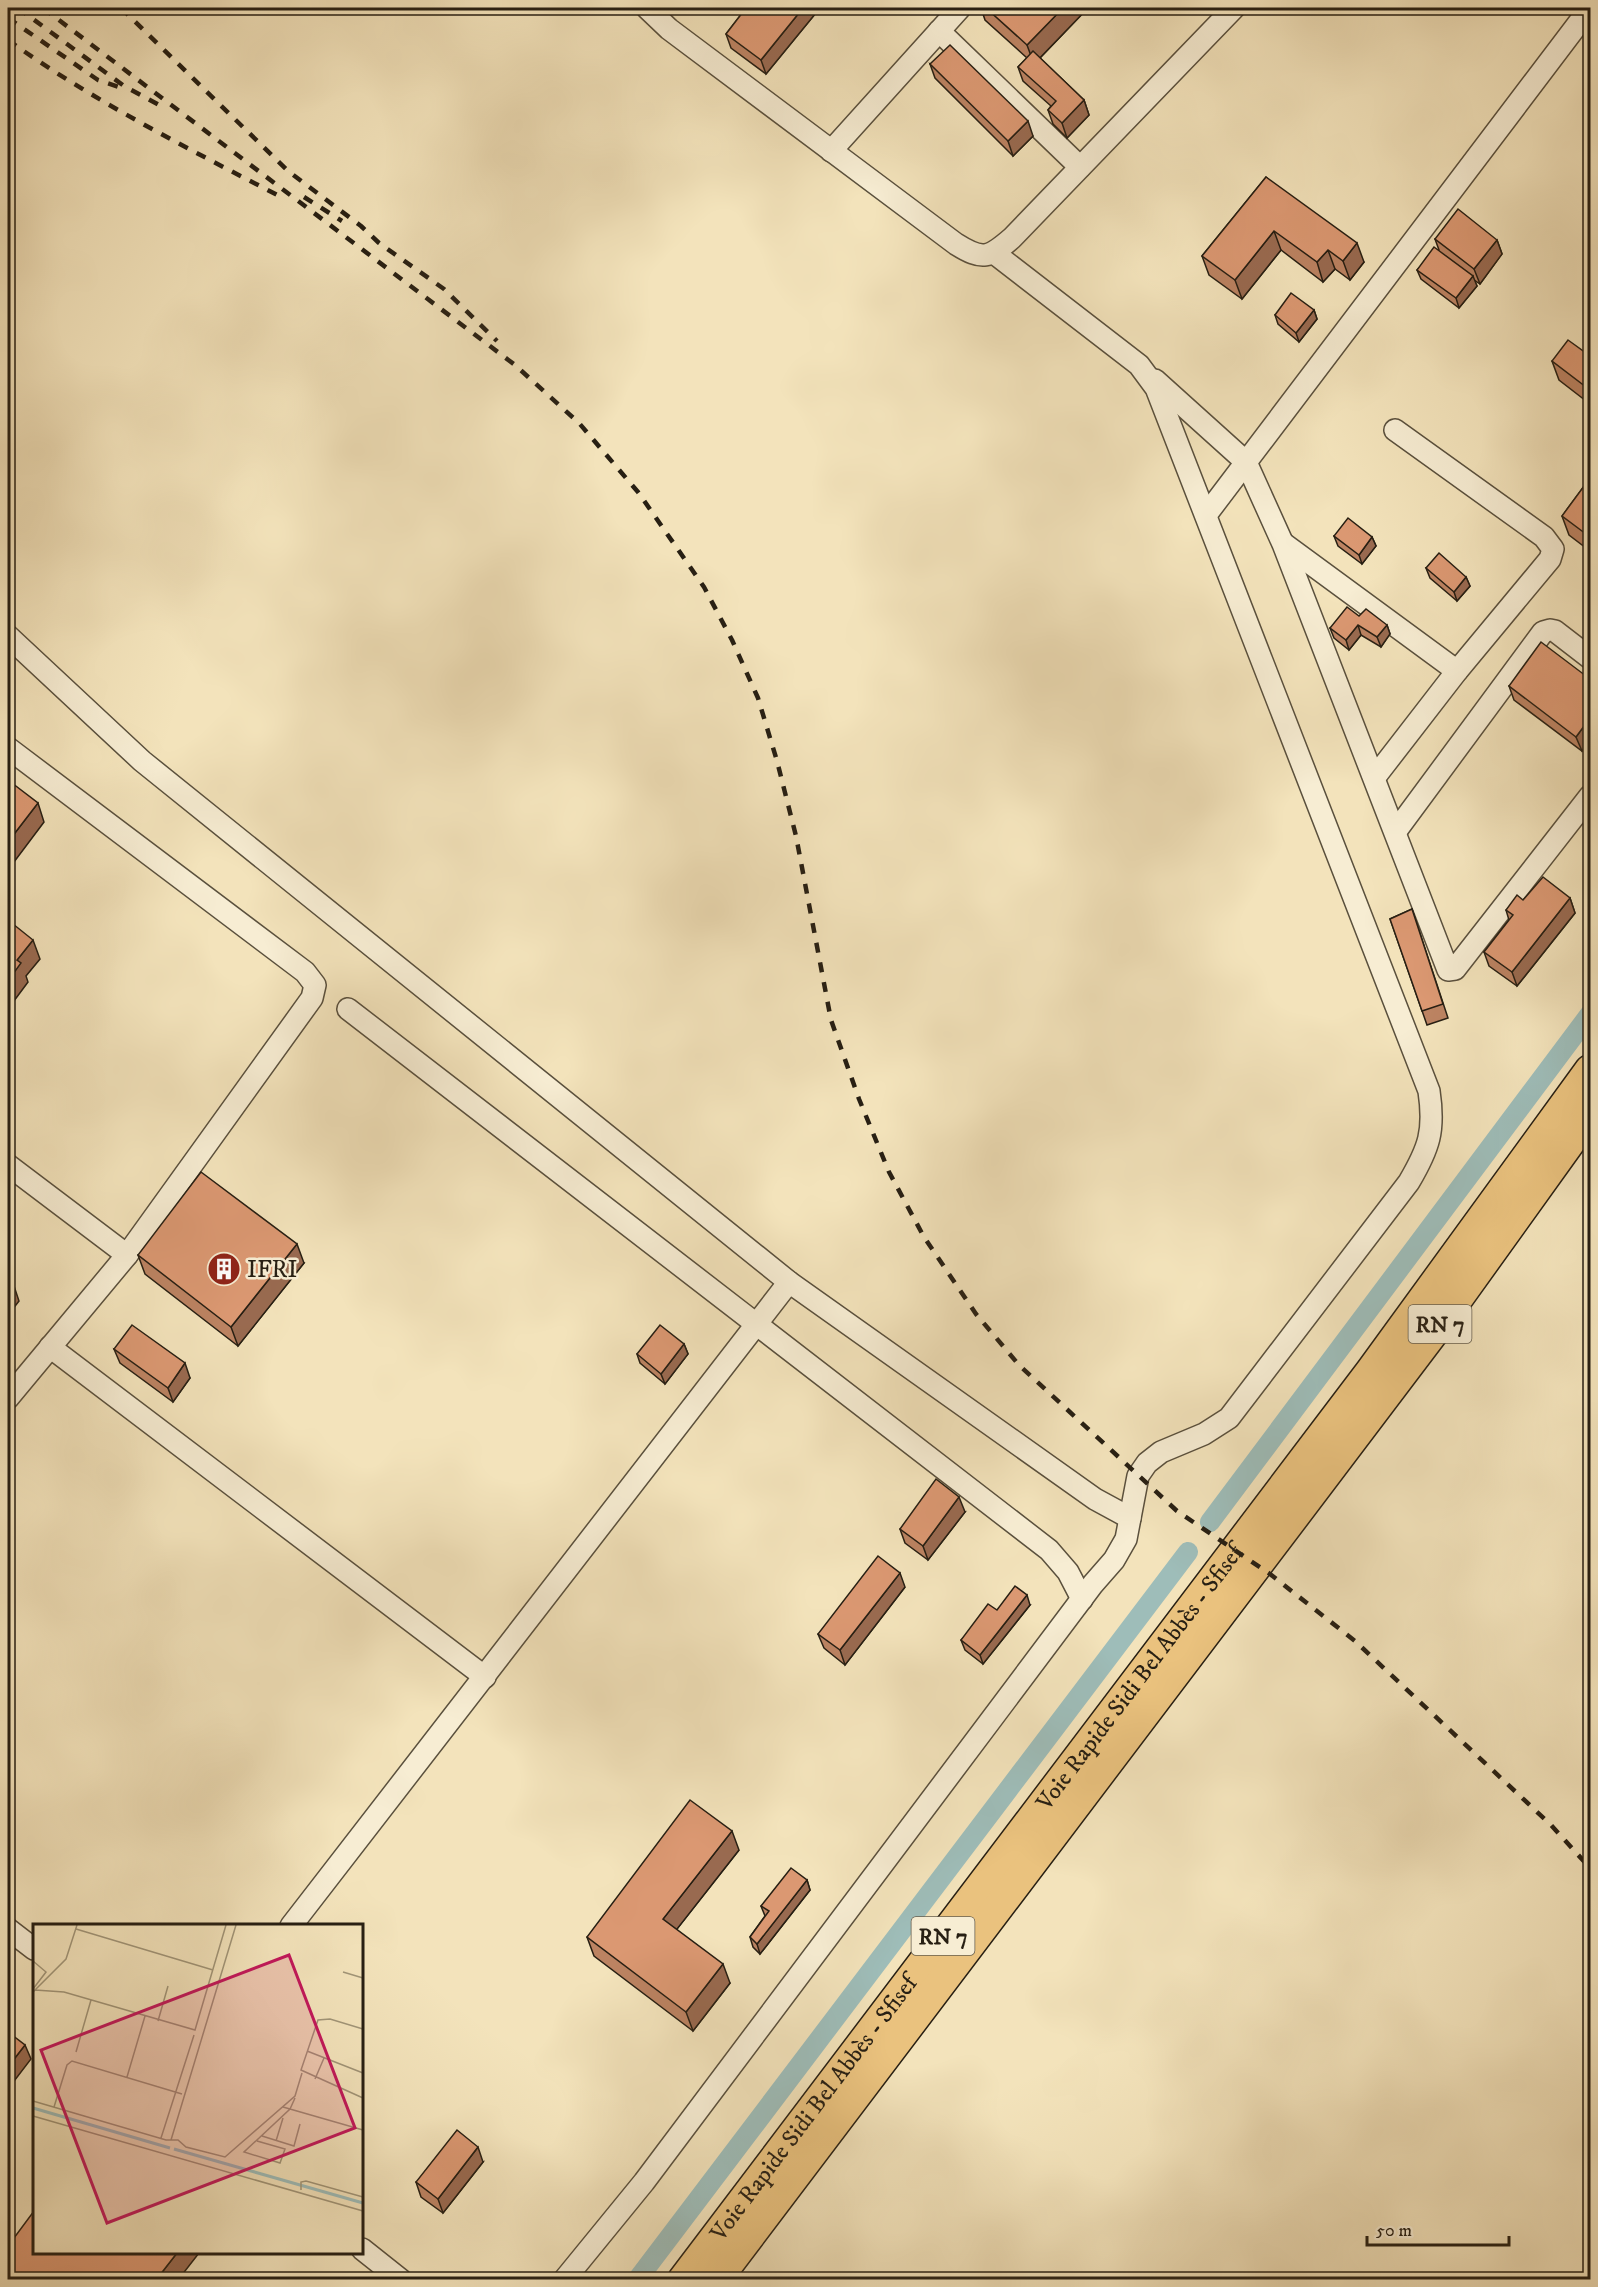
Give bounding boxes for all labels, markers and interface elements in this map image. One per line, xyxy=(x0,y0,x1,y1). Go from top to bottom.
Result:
building icon: IFRI xyxy=(206,1251,242,1287)
place label: IFRI xyxy=(247,1255,298,1285)
road number: RN 7 xyxy=(1408,1305,1472,1343)
street label: Voie Rapide Sidi Bel Abbès - Sfisef xyxy=(1029,1536,1252,1817)
road number: RN 7 xyxy=(912,1917,974,1955)
inset map xyxy=(33,1924,363,2254)
street label: Voie Rapide Sidi Bel Abbès - Sfisef xyxy=(703,1967,926,2248)
scale bar xyxy=(1367,2209,1510,2247)
text: 50 m xyxy=(1376,2220,1412,2242)

